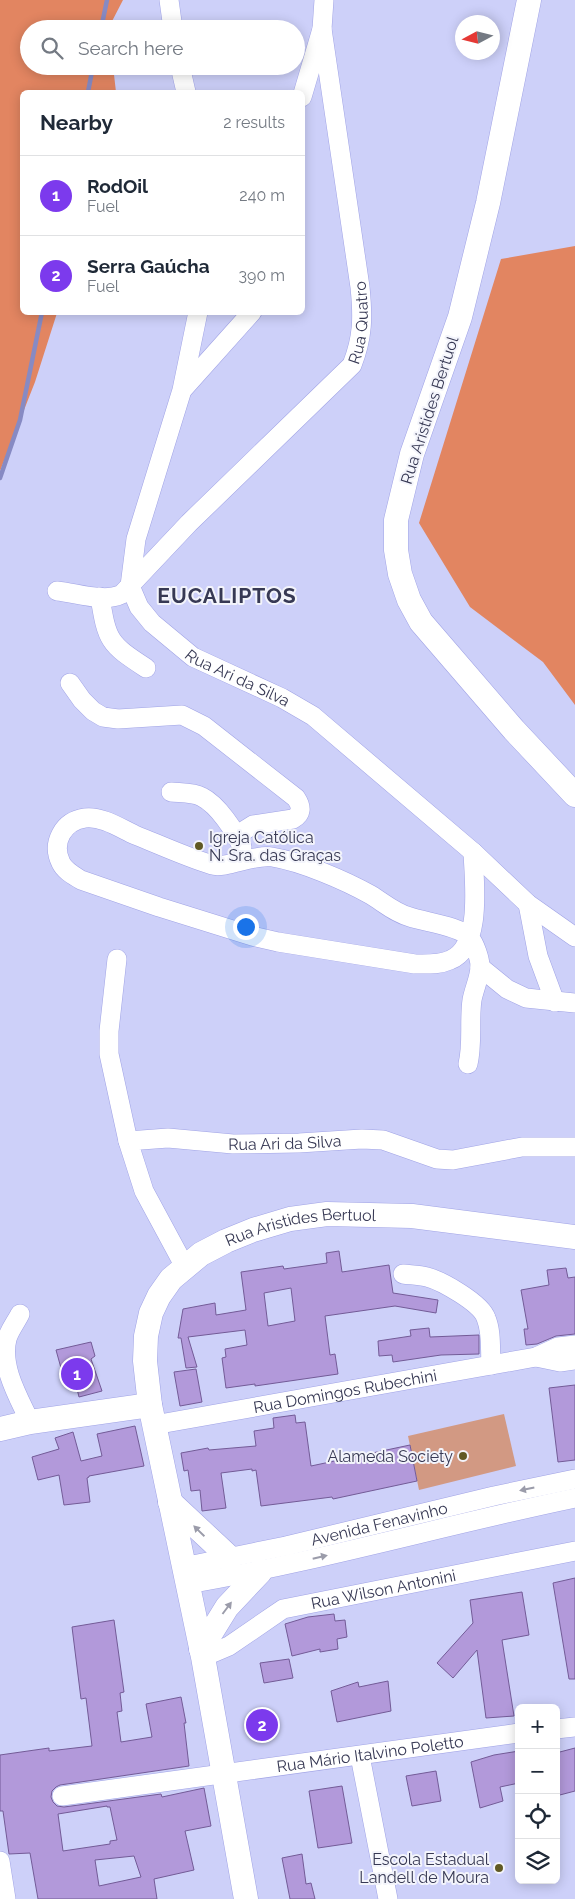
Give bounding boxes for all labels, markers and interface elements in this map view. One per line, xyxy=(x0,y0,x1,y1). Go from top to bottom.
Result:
north arrow xyxy=(455,15,500,60)
search box xyxy=(20,20,305,75)
icon: search xyxy=(38,34,66,62)
text: Search here xyxy=(78,37,184,59)
text: Nearby xyxy=(40,110,113,135)
text: 2 results xyxy=(223,113,285,132)
text: RodOil xyxy=(87,175,148,197)
text: 1 xyxy=(52,186,60,205)
text: 240 m xyxy=(239,186,285,205)
text: Fuel xyxy=(87,197,119,216)
text: Serra Gaúcha xyxy=(87,255,210,277)
text: 2 xyxy=(51,266,61,285)
text: 390 m xyxy=(239,266,285,285)
text: Fuel xyxy=(87,277,119,296)
street label: Rua Quatro xyxy=(344,280,372,367)
street label: Rua Aristides Bertuol xyxy=(397,333,463,486)
district label: EUCALIPTOS xyxy=(157,583,297,608)
street label: Rua Ari da Silva xyxy=(181,645,293,711)
place label: Igreja Católica N. Sra. das Graças xyxy=(209,828,341,865)
marker: Igreja Católica N. Sra. das Graças xyxy=(193,840,205,852)
your location xyxy=(233,914,259,940)
street label: Rua Ari da Silva xyxy=(228,1131,342,1154)
street label: Rua Aristides Bertuol xyxy=(222,1204,377,1250)
pin: 1 xyxy=(61,1355,93,1393)
street label: Rua Domingos Rubechini xyxy=(252,1366,438,1417)
place label: Alameda Society xyxy=(327,1447,453,1466)
marker: Alameda Society xyxy=(457,1450,469,1462)
one-way arrow xyxy=(519,1486,535,1494)
street label: Avenida Fenavinho xyxy=(309,1498,450,1550)
one-way arrow xyxy=(194,1525,206,1537)
one-way arrow xyxy=(313,1553,328,1561)
street label: Rua Wilson Antonini xyxy=(309,1566,458,1613)
one-way arrow xyxy=(222,1601,232,1615)
map controls xyxy=(515,1704,560,1884)
button: + xyxy=(515,1704,560,1749)
pin: 2 xyxy=(246,1706,278,1744)
street label: Rua Mário Italvino Poletto xyxy=(276,1732,465,1776)
button: − xyxy=(515,1749,560,1794)
button: locate xyxy=(515,1794,560,1839)
button: layers xyxy=(515,1839,560,1884)
place label: Escola Estadual Landell de Moura xyxy=(359,1850,490,1887)
marker: Escola Estadual Landell de Moura xyxy=(493,1862,505,1874)

